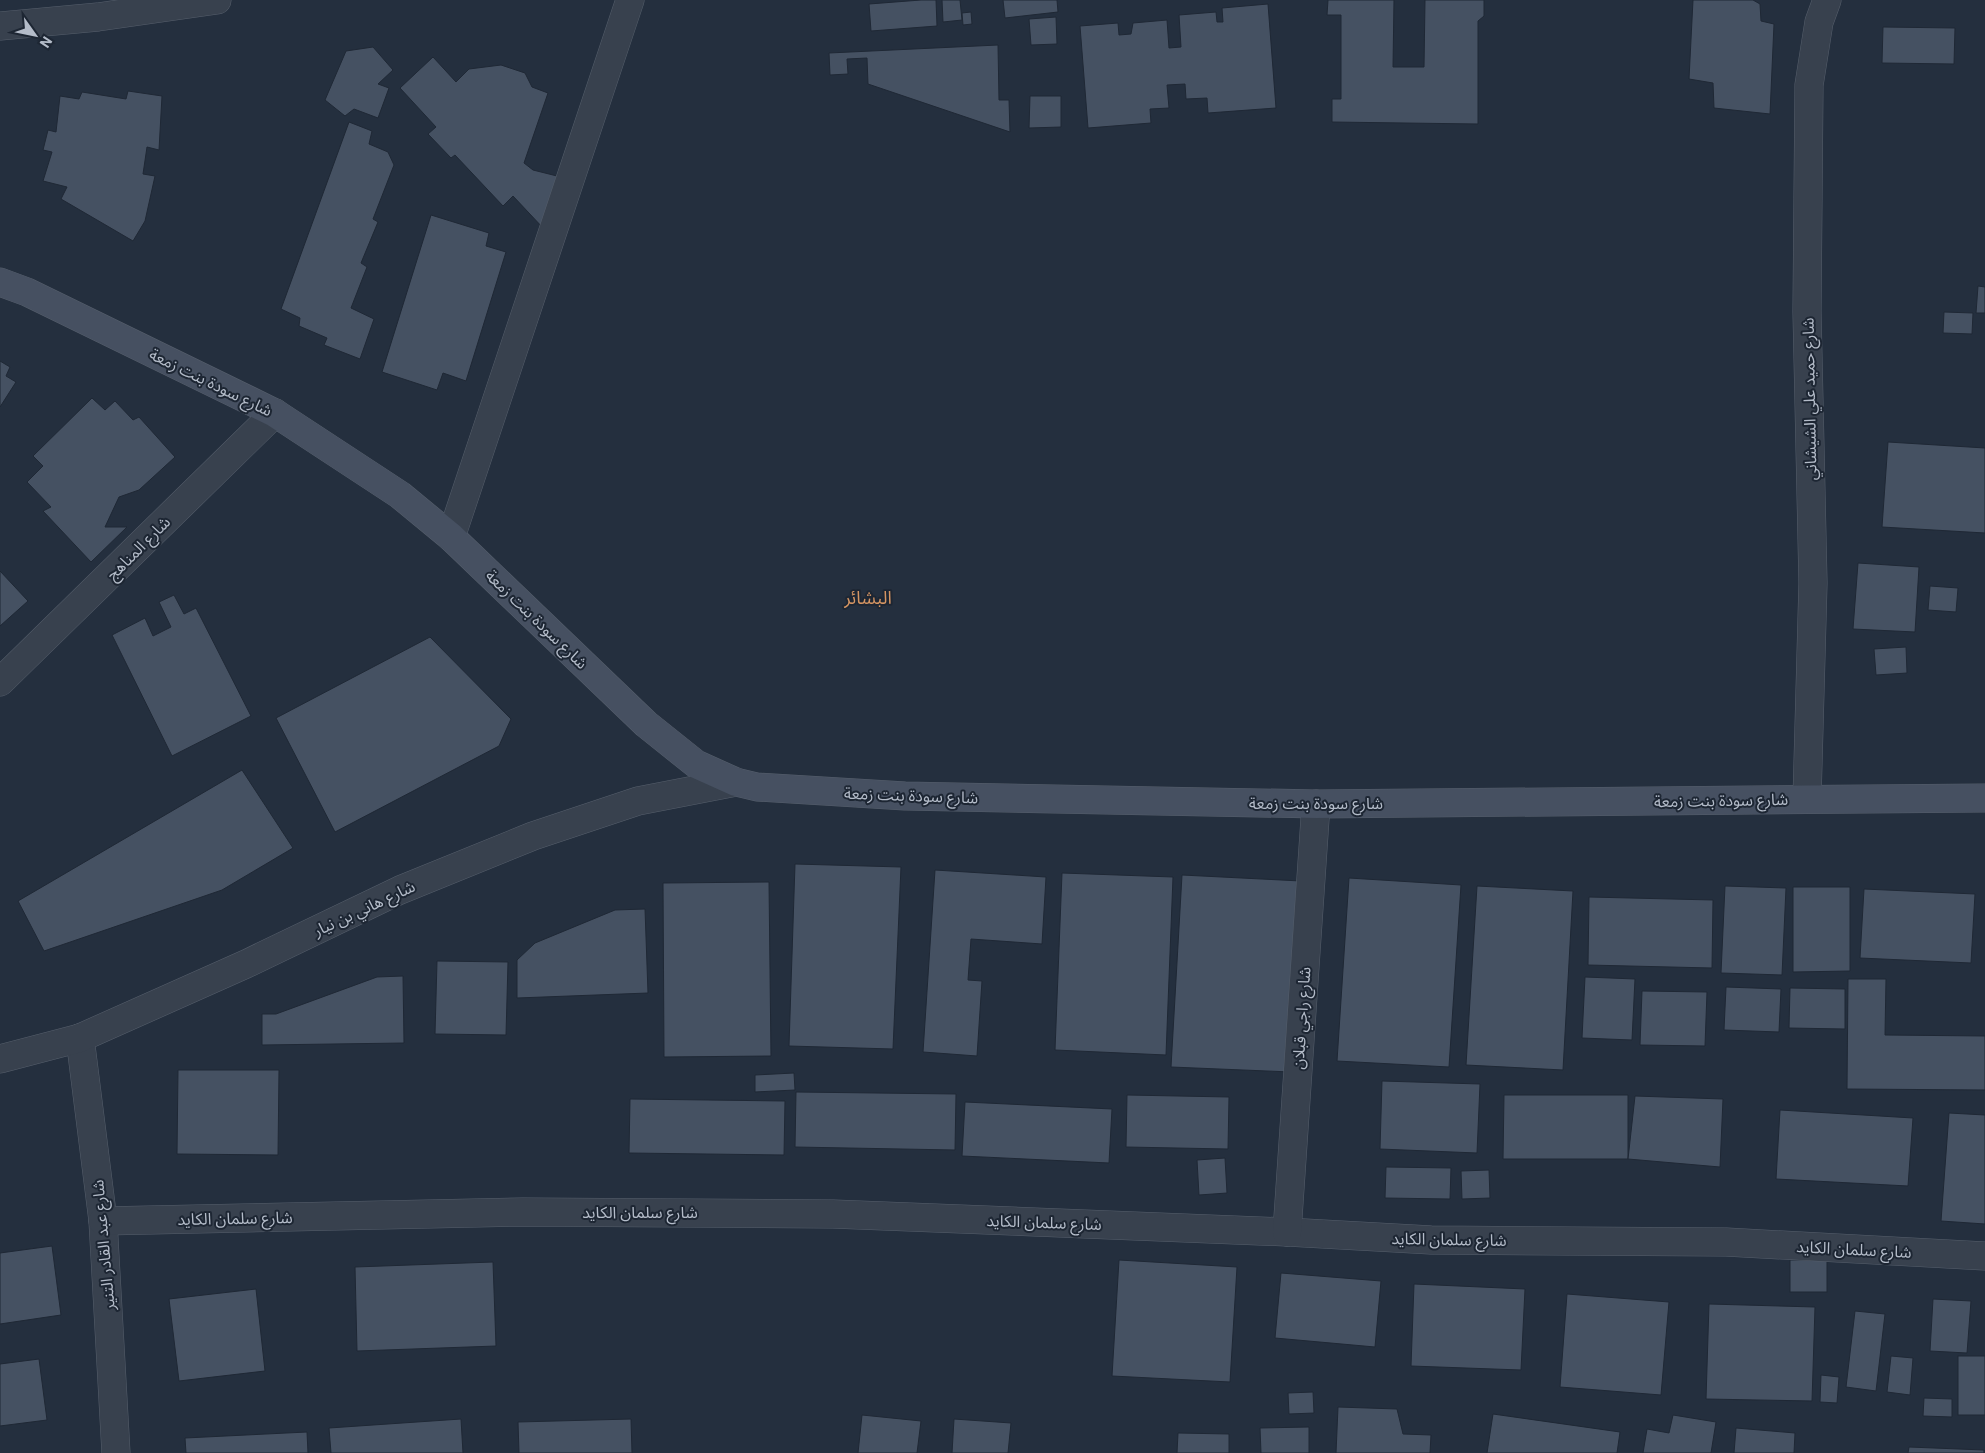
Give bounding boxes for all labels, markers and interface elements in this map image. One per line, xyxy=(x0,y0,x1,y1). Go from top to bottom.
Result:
north arrow xyxy=(10,10,60,60)
text: N xyxy=(36,34,55,51)
street label: شارع حميد علي الشيشاني xyxy=(1799,317,1823,481)
street label: شارع سودة بنت زمعة xyxy=(145,344,275,423)
street label: شارع المناهج xyxy=(103,513,176,586)
street label: شارع سودة بنت زمعة xyxy=(480,566,592,675)
district label: البشائر xyxy=(843,587,892,609)
street label: شارع سودة بنت زمعة xyxy=(843,784,978,810)
street label: شارع سودة بنت زمعة xyxy=(1654,790,1788,814)
street label: شارع سودة بنت زمعة xyxy=(1249,794,1383,816)
street label: شارع هاني بن نيار xyxy=(310,877,419,943)
street label: شارع راجي قبلان xyxy=(1288,966,1318,1070)
street label: شارع عبد القادر التنير xyxy=(88,1179,122,1312)
street label: شارع سلمان الكايد xyxy=(582,1203,698,1225)
street label: شارع سلمان الكايد xyxy=(177,1208,293,1232)
street label: شارع سلمان الكايد xyxy=(986,1211,1102,1237)
street label: شارع سلمان الكايد xyxy=(1391,1229,1507,1253)
street label: شارع سلمان الكايد xyxy=(1796,1237,1912,1265)

